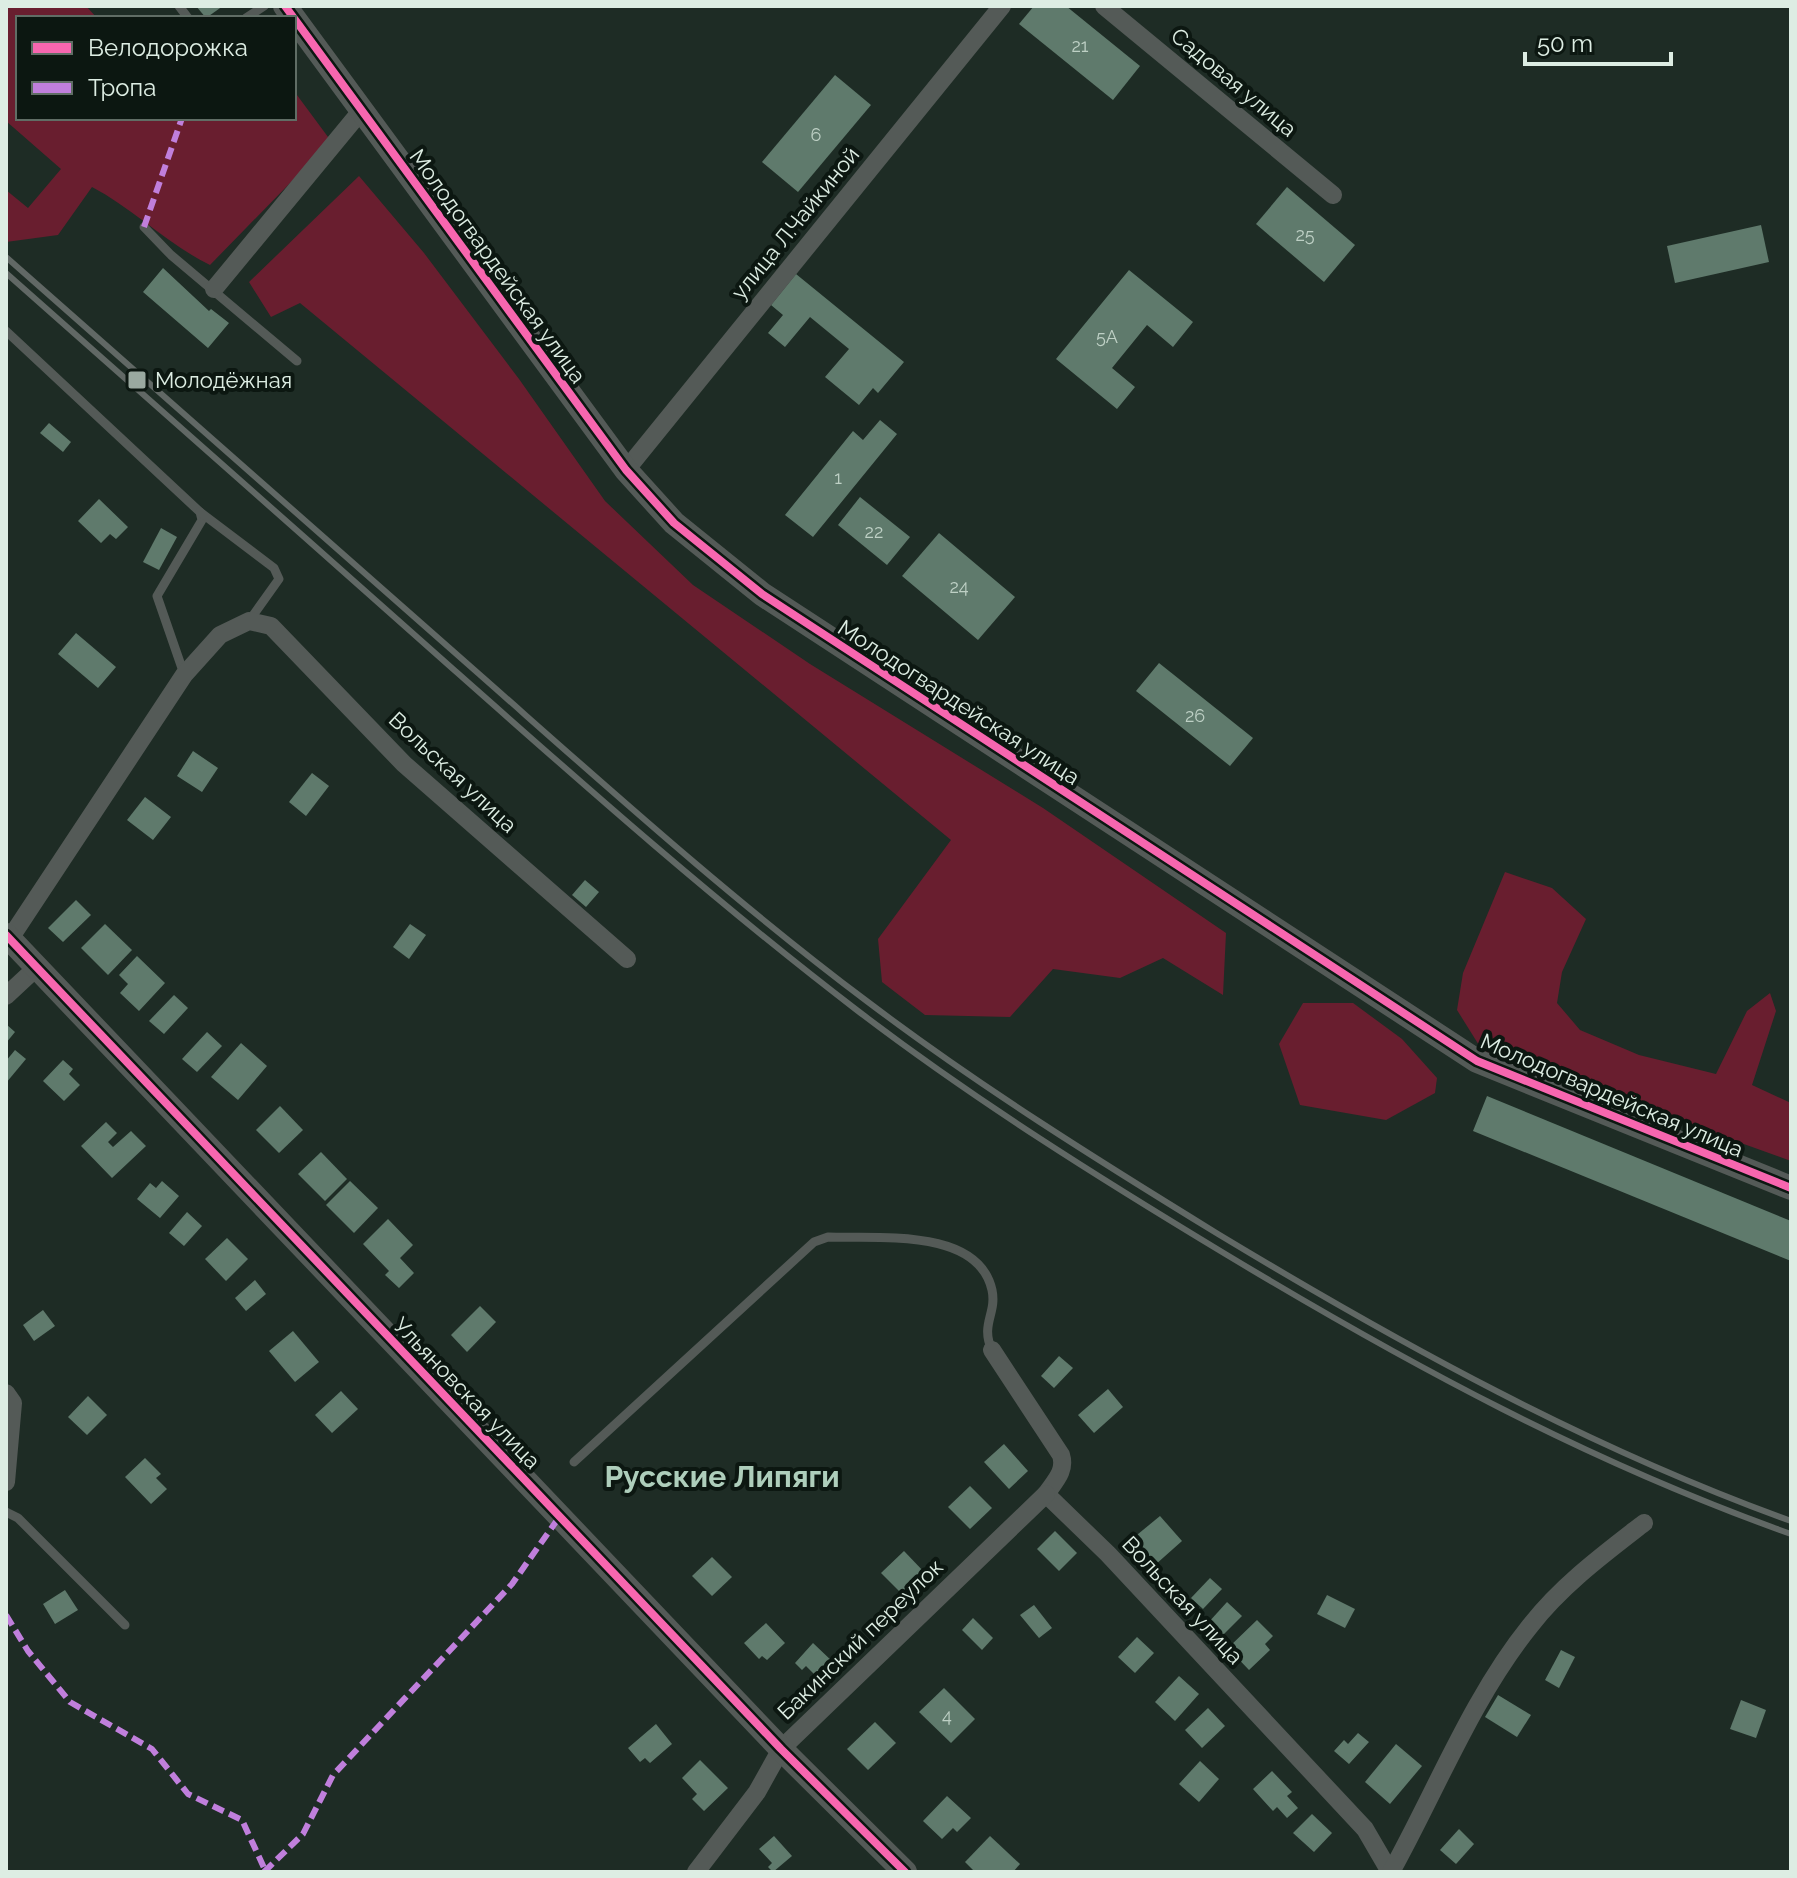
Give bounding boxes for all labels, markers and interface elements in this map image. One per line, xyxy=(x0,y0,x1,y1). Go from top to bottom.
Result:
legend xyxy=(16,16,296,120)
scale bar xyxy=(1525,16,1671,66)
street label: Садовая улица xyxy=(1166,22,1302,142)
text: 50 m xyxy=(1537,29,1593,58)
text: Велодорожка xyxy=(88,33,248,62)
house number: 21 xyxy=(1071,35,1089,56)
text: Тропа xyxy=(88,73,156,102)
house number: 6 xyxy=(811,124,822,145)
street label: улица Л.Чайкиной xyxy=(726,142,864,304)
street label: Молодогвардейская улица xyxy=(404,144,592,388)
house number: 25 xyxy=(1295,224,1315,245)
house number: 5А xyxy=(1096,326,1118,347)
place label: Молодёжная xyxy=(155,367,292,393)
marker: Молодёжная xyxy=(126,369,148,391)
house number: 1 xyxy=(834,467,842,488)
house number: 22 xyxy=(865,521,883,542)
house number: 24 xyxy=(949,576,969,597)
street label: Молодогвардейская улица xyxy=(833,614,1085,790)
house number: 26 xyxy=(1185,705,1205,726)
street label: Вольская улица xyxy=(384,706,522,838)
street label: Молодогвардейская улица xyxy=(1477,1028,1747,1162)
street label: Ульяновская улица xyxy=(388,1312,546,1474)
district label: Русские Липяги xyxy=(604,1459,840,1494)
street label: Вольская улица xyxy=(1117,1531,1249,1669)
street label: Бакинский переулок xyxy=(772,1553,948,1725)
house number: 4 xyxy=(942,1705,952,1726)

